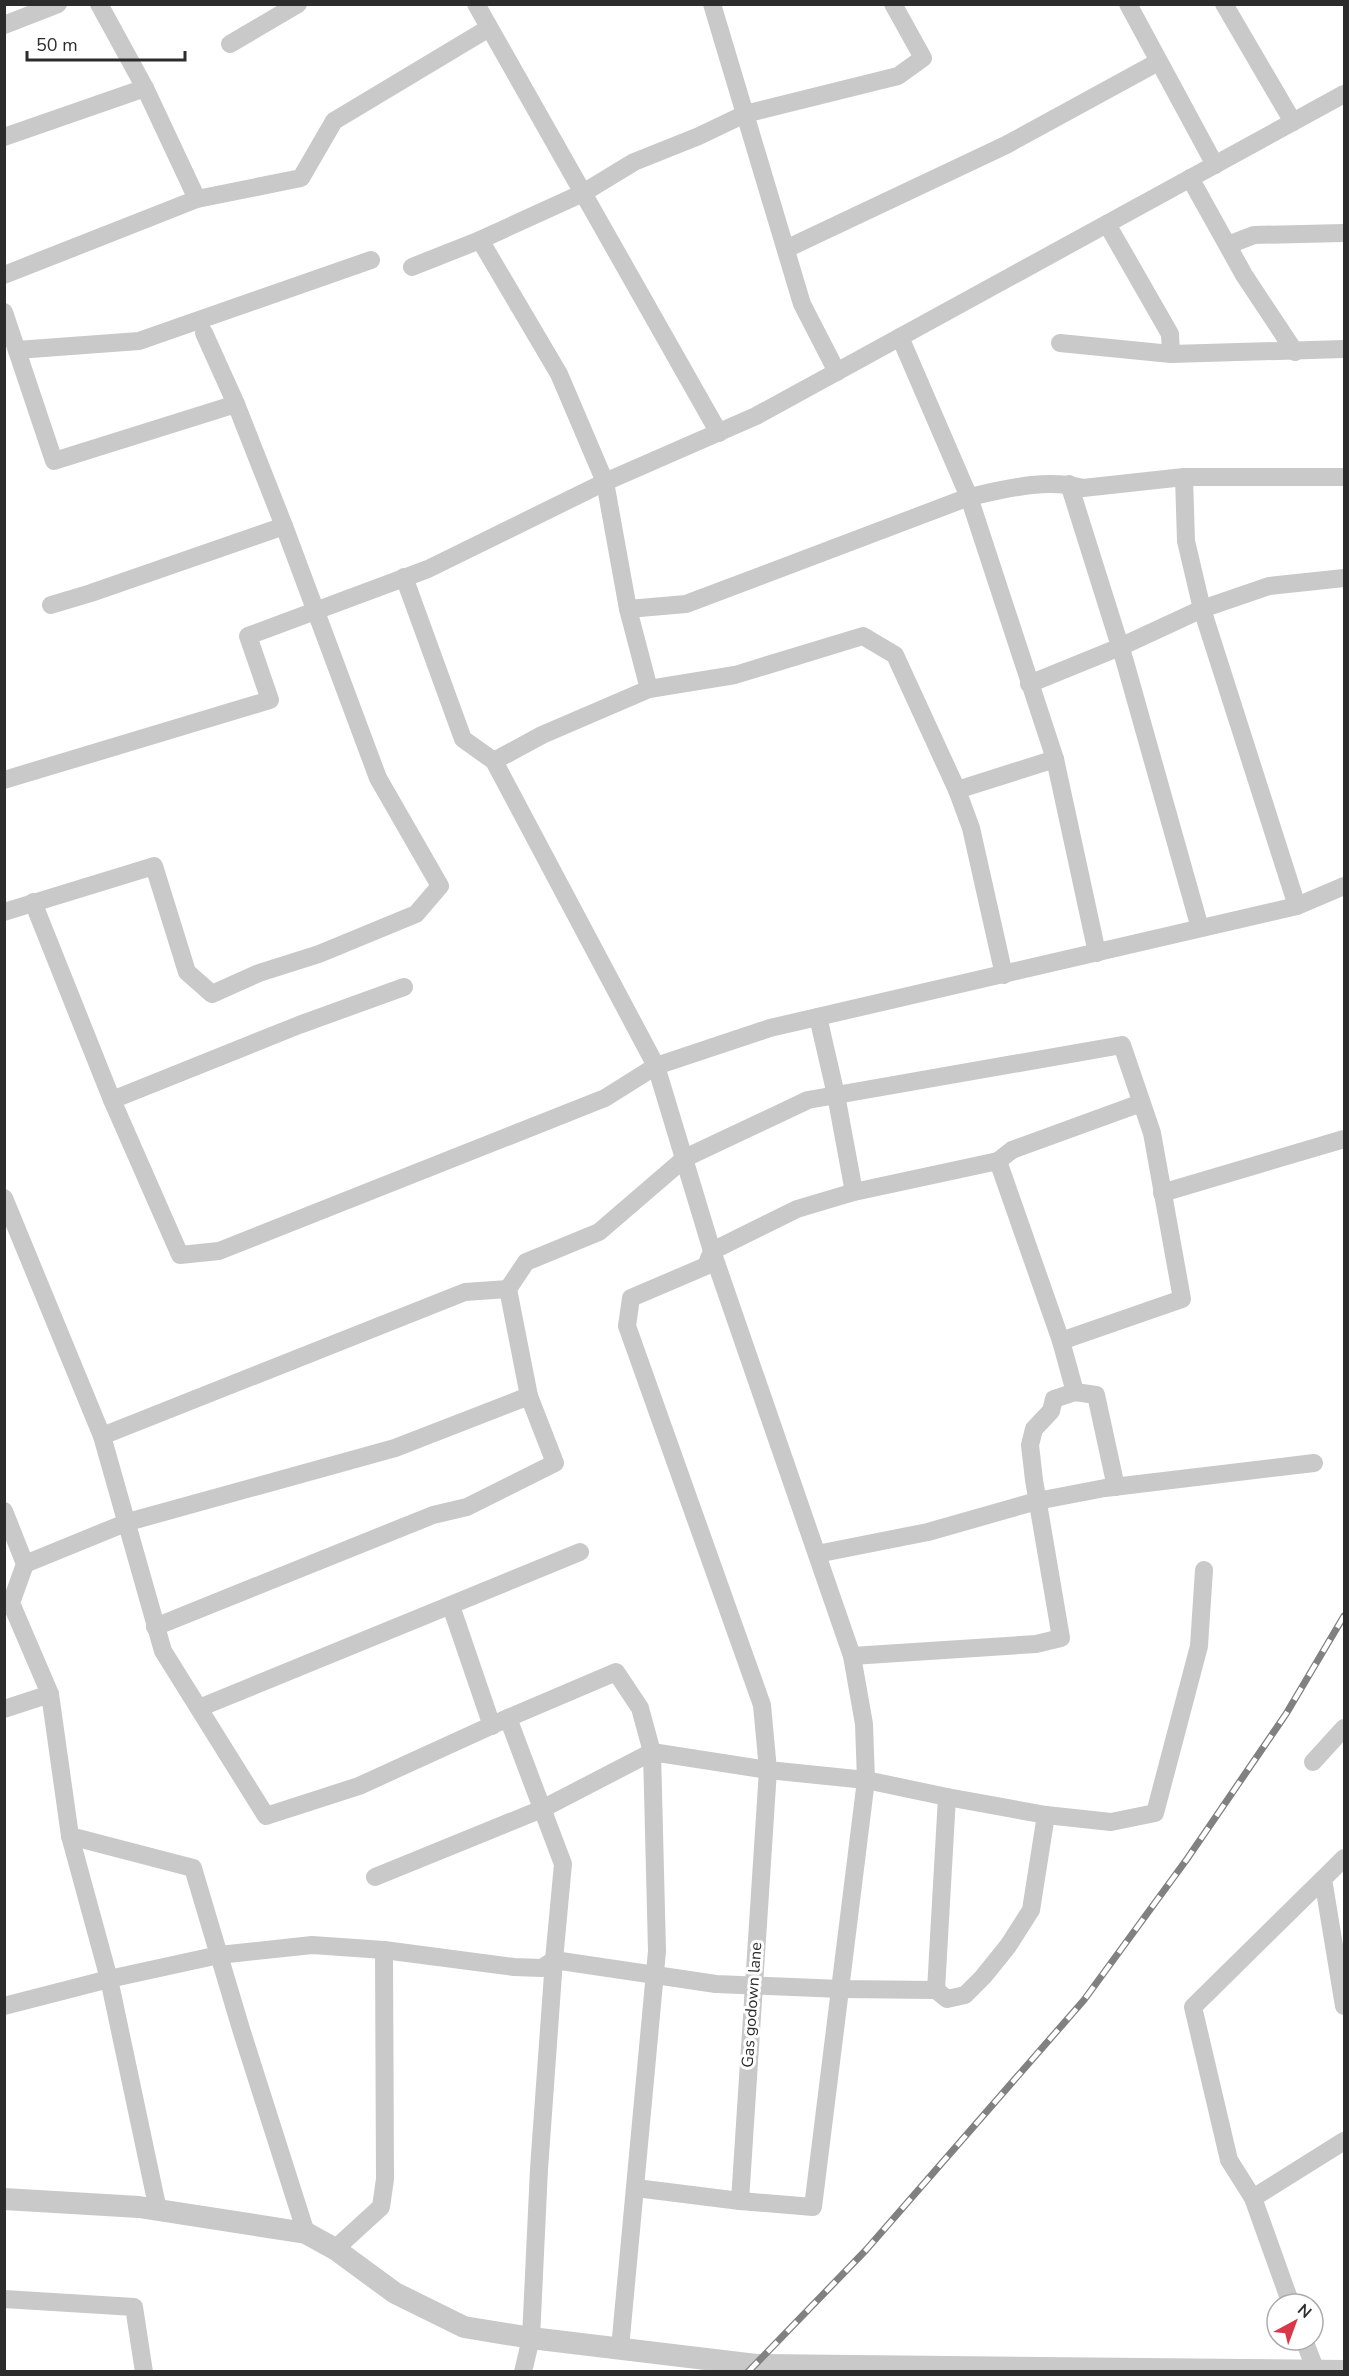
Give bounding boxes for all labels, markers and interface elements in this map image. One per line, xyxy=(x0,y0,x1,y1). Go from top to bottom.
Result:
scale bar xyxy=(27,24,184,62)
text: 50 m xyxy=(36,33,78,57)
street label: Gas godown lane xyxy=(737,1942,767,2068)
north arrow xyxy=(1265,2292,1325,2352)
text: N xyxy=(1292,2299,1316,2324)

